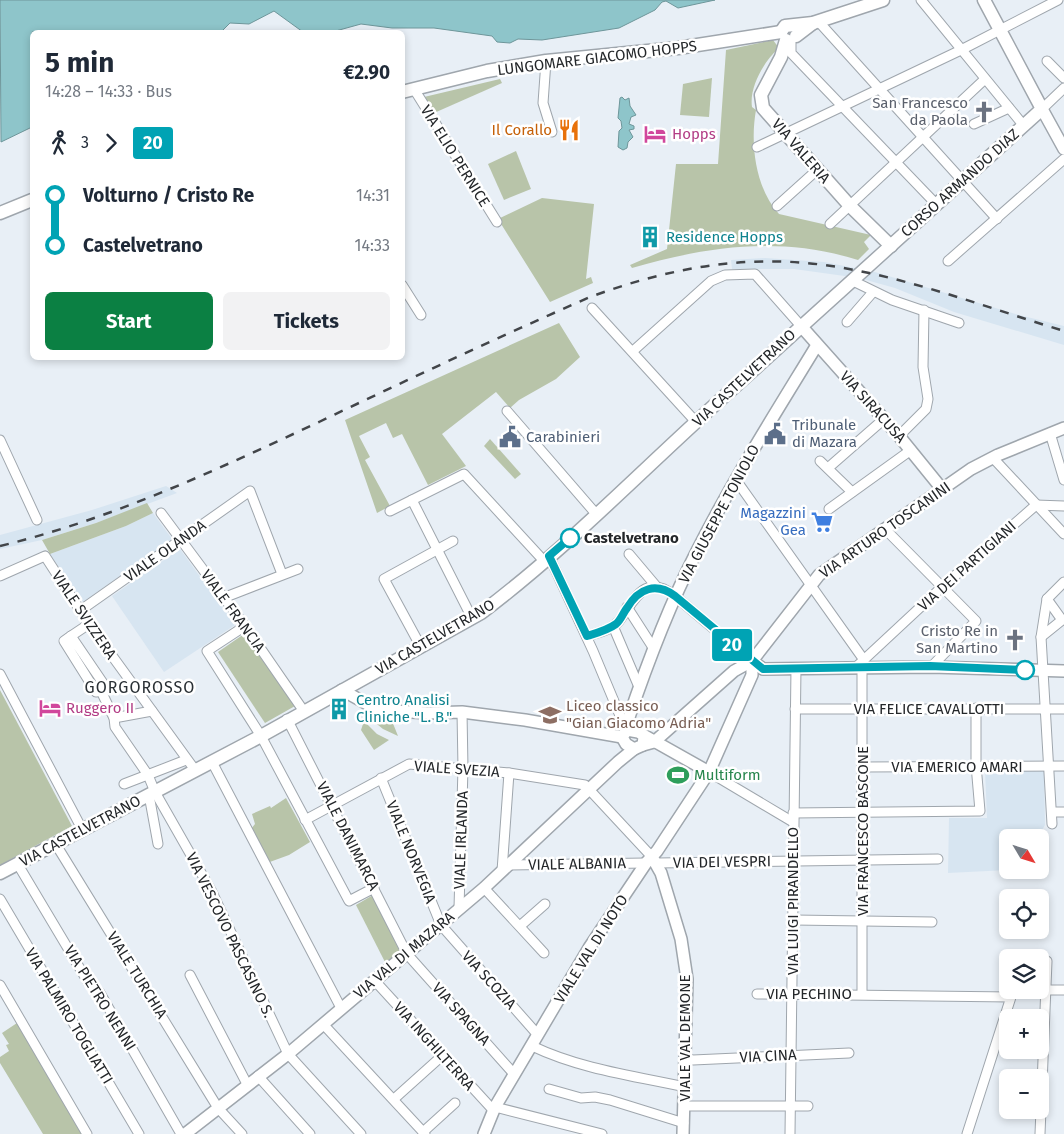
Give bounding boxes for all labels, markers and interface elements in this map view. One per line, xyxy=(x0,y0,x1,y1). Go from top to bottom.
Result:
street label: LUNGOMARE GIACOMO HOPPS xyxy=(496,37,698,79)
text: 5 min xyxy=(45,46,114,79)
text: €2.90 xyxy=(343,61,390,84)
text: 14:28 – 14:33 · Bus xyxy=(45,82,172,101)
place label: San Francesco da Paola xyxy=(872,94,968,129)
church icon: San Francesco da Paola xyxy=(971,99,997,125)
street label: VIA ELIO PERNICE xyxy=(416,102,494,210)
street label: VIA VALERIA xyxy=(768,115,834,187)
restaurant icon: Il Corallo xyxy=(556,117,582,143)
place label: Il Corallo xyxy=(492,121,552,139)
hotel icon: Hopps xyxy=(642,121,668,147)
place label: Hopps xyxy=(672,125,716,143)
street label: CORSO ARMANDO DIAZ xyxy=(897,125,1023,241)
icon: walk xyxy=(45,129,73,157)
icon: forward xyxy=(97,129,125,157)
text: 20 xyxy=(143,132,163,154)
text: 3 xyxy=(81,133,89,152)
text: Volturno / Cristo Re xyxy=(83,184,254,207)
text: 14:31 xyxy=(356,186,390,205)
building icon: Residence Hopps xyxy=(637,224,663,250)
place label: Residence Hopps xyxy=(666,228,783,246)
text: Castelvetrano xyxy=(83,234,203,257)
text: 14:33 xyxy=(355,236,390,255)
button: Start xyxy=(45,292,213,350)
button: Tickets xyxy=(223,292,390,350)
street label: VIA CASTELVETRANO xyxy=(689,325,799,431)
street label: VIA SIRACUSA xyxy=(836,367,910,447)
place label: Tribunale di Mazara xyxy=(792,416,857,451)
public building icon: Tribunale di Mazara xyxy=(762,421,788,447)
public building icon: Carabinieri xyxy=(497,424,523,450)
place label: Carabinieri xyxy=(526,428,600,446)
street label: VIA GIUSEPPE TONIOLO xyxy=(675,442,763,586)
street label: VIA ARTURO TOSCANINI xyxy=(816,478,954,582)
place label: Magazzini Gea xyxy=(740,504,806,539)
supermarket icon: Magazzini Gea xyxy=(809,509,835,535)
street label: VIALE OLANDA xyxy=(121,516,210,586)
street label: VIA DEI PARTIGIANI xyxy=(914,517,1020,615)
marker: Castelvetrano xyxy=(560,528,580,548)
place label: Castelvetrano xyxy=(584,529,679,547)
street label: VIALE FRANCIA xyxy=(197,566,269,656)
street label: VIALE SVIZZERA xyxy=(48,567,120,663)
street label: VIA CASTELVETRANO xyxy=(372,596,498,678)
place label: Cristo Re in San Martino xyxy=(916,622,998,657)
church icon: Cristo Re in San Martino xyxy=(1002,627,1028,653)
line badge: 20 xyxy=(710,629,754,661)
text: 20 xyxy=(722,634,742,656)
unlabelled marker xyxy=(1015,660,1035,680)
district label: GORGOROSSO xyxy=(85,678,195,697)
place label: Centro Analisi Cliniche "L. B." xyxy=(356,691,452,726)
hotel icon: Ruggero II xyxy=(37,695,63,721)
building icon: Centro Analisi Cliniche "L. B." xyxy=(326,696,352,722)
place label: Liceo classico "Gian Giacomo Adria" xyxy=(566,697,711,732)
place label: Ruggero II xyxy=(66,699,134,717)
street label: VIA FELICE CAVALLOTTI xyxy=(854,700,1004,718)
school or university icon: Liceo classico "Gian Giacomo Adria" xyxy=(537,702,563,728)
street label: VIA FRANCESCO BASCONE xyxy=(854,746,872,916)
street label: VIALE SVEZIA xyxy=(414,757,501,781)
street label: VIA EMERICO AMARI xyxy=(891,758,1023,776)
sports icon: Multiform xyxy=(665,762,691,788)
place label: Multiform xyxy=(694,766,761,784)
street label: VIALE DANIMARCA xyxy=(313,779,383,894)
street label: VIALE IRLANDA xyxy=(450,790,472,890)
street label: VIA CASTELVETRANO xyxy=(16,791,144,871)
street label: VIALE NORVEGIA xyxy=(382,798,440,906)
street label: VIA LUIGI PIRANDELLO xyxy=(784,827,802,975)
north arrow xyxy=(999,829,1049,879)
map controls xyxy=(999,829,1049,1119)
street label: VIA VESCOVO PASCASINO S. xyxy=(182,850,278,1020)
street label: VIA DEI VESPRI xyxy=(673,852,771,872)
street label: VIALE ALBANIA xyxy=(528,854,626,874)
button: locate xyxy=(999,889,1049,939)
street label: VIALE VAL DI NOTO xyxy=(550,891,632,1007)
street label: VIA VAL DI MAZARA xyxy=(350,907,458,1002)
street label: VIALE TURCHIA xyxy=(103,928,171,1022)
street label: VIA PIETRO NENNI xyxy=(60,942,140,1054)
street label: VIA PALMIRO TOGLIATTI xyxy=(21,945,117,1087)
street label: VIA SCOZIA xyxy=(458,947,520,1013)
button: layers xyxy=(999,949,1049,999)
street label: VIALE VAL DEMONE xyxy=(676,975,694,1101)
street label: VIA SPAGNA xyxy=(428,979,494,1049)
street label: VIA PECHINO xyxy=(766,985,852,1003)
street label: VIA INGHILTERRA xyxy=(390,998,479,1094)
button: + xyxy=(999,1009,1049,1059)
street label: VIA CINA xyxy=(739,1045,797,1066)
button: − xyxy=(999,1069,1049,1119)

